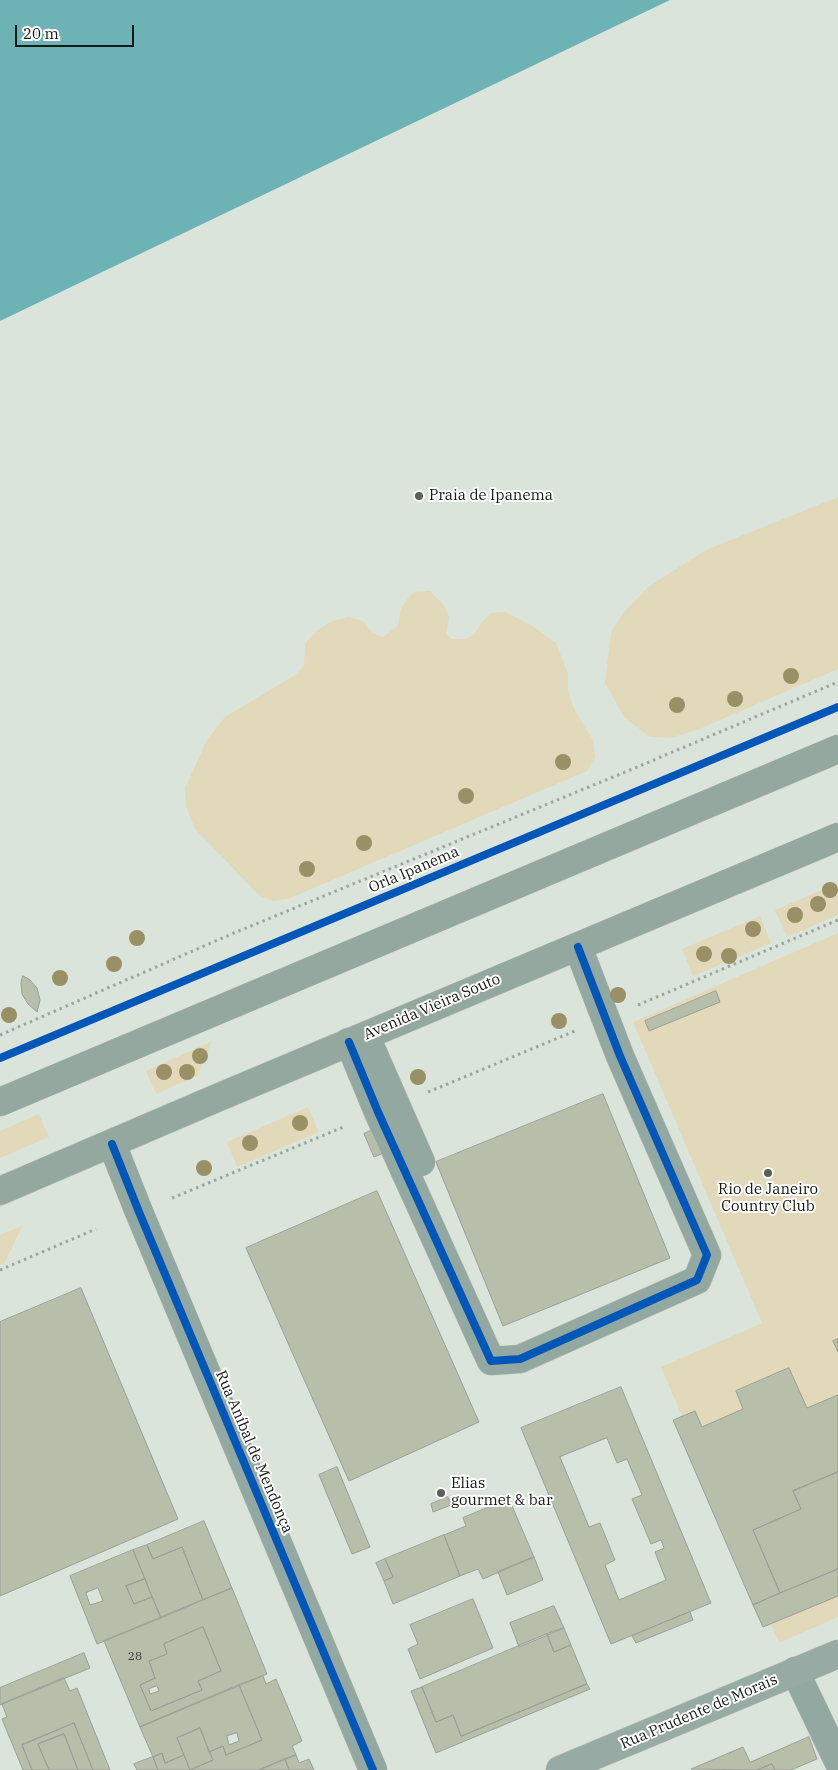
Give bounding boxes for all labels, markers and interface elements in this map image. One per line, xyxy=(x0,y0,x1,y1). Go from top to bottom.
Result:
scale bar xyxy=(18,15,136,47)
text: 20 m xyxy=(23,24,59,43)
place label: Praia de Ipanema xyxy=(429,487,553,505)
marker: Praia de Ipanema xyxy=(413,490,425,502)
street label: Orla Ipanema xyxy=(366,843,462,897)
street label: Avenida Vieira Souto xyxy=(361,970,503,1044)
marker: Rio de Janeiro Country Club xyxy=(762,1167,774,1179)
place label: Rio de Janeiro Country Club xyxy=(718,1181,818,1216)
street label: Rua Aníbal de Mendonça xyxy=(211,1368,297,1536)
place label: Elias gourmet & bar xyxy=(451,1475,553,1510)
marker: Elias gourmet & bar xyxy=(435,1487,447,1499)
house number: 28 xyxy=(128,1650,142,1664)
street label: Rua Prudente de Morais xyxy=(618,1671,780,1753)

